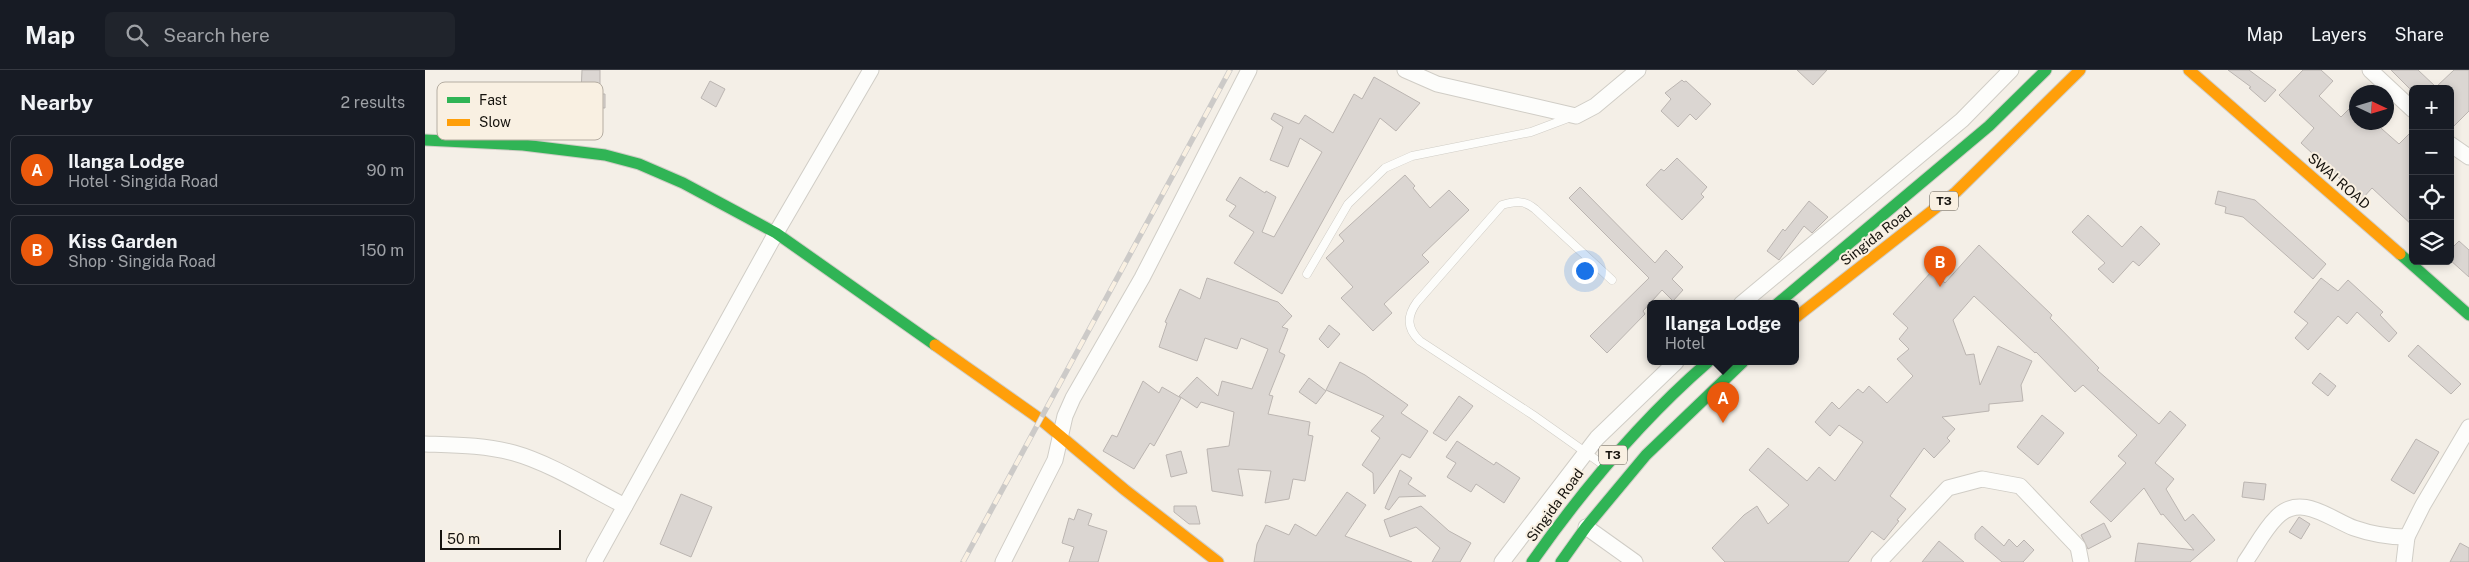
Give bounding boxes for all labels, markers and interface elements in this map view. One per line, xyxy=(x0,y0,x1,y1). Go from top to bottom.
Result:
search box xyxy=(105,12,455,57)
text: Map xyxy=(25,21,75,49)
icon: search xyxy=(123,21,151,49)
text: Search here xyxy=(163,24,270,46)
text: Map xyxy=(2247,24,2283,45)
text: Layers xyxy=(2311,24,2367,45)
text: Share xyxy=(2395,24,2444,45)
legend xyxy=(437,82,603,140)
north arrow xyxy=(2349,85,2394,130)
map controls xyxy=(2409,85,2454,265)
button: + xyxy=(2409,85,2454,130)
text: Nearby xyxy=(20,90,93,115)
text: Fast xyxy=(479,92,507,108)
text: 2 results xyxy=(340,93,405,112)
text: Slow xyxy=(479,114,511,130)
button: − xyxy=(2409,130,2454,175)
text: Ilanga Lodge xyxy=(68,150,185,172)
street label: SWAI ROAD xyxy=(2305,150,2373,212)
text: A xyxy=(31,161,43,180)
text: 90 m xyxy=(367,161,404,180)
text: Hotel · Singida Road xyxy=(68,172,218,191)
button: locate xyxy=(2409,175,2454,220)
road number: T3 xyxy=(1930,192,1958,210)
street label: Singida Road xyxy=(1837,203,1915,269)
button: layers xyxy=(2409,220,2454,265)
text: Kiss Garden xyxy=(68,230,178,252)
text: B xyxy=(32,241,42,260)
text: 150 m xyxy=(360,241,404,260)
pin: B xyxy=(1924,246,1956,287)
text: Shop · Singida Road xyxy=(68,252,216,271)
your location xyxy=(1572,258,1598,284)
popup xyxy=(1647,300,1799,365)
text: Ilanga Lodge xyxy=(1665,312,1781,334)
text: Hotel xyxy=(1665,334,1705,353)
pin: A xyxy=(1707,382,1739,423)
road number: T3 xyxy=(1599,446,1627,464)
street label: Singida Road xyxy=(1523,466,1587,544)
scale bar xyxy=(440,527,561,550)
text: 50 m xyxy=(447,531,480,547)

